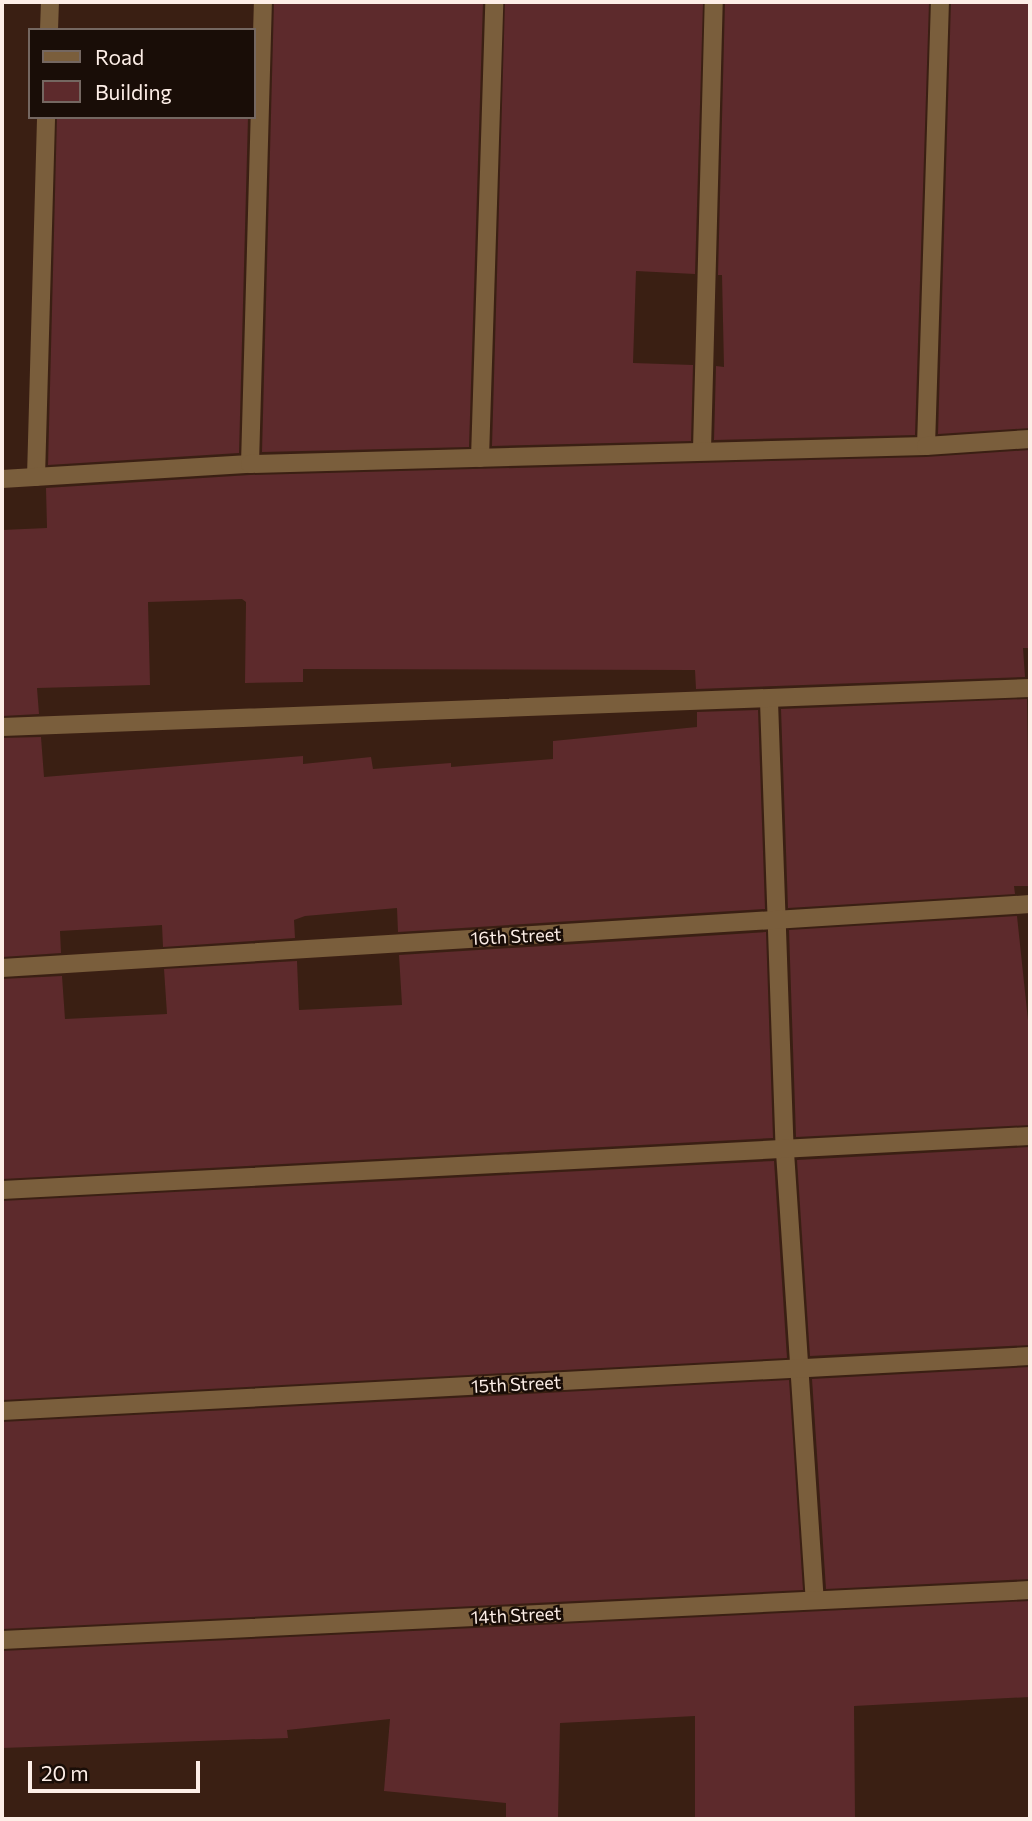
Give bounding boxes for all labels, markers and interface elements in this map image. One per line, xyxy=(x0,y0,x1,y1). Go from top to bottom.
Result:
legend xyxy=(28,28,256,119)
text: Road xyxy=(95,44,144,69)
text: Building xyxy=(95,79,172,104)
street label: 16th Street xyxy=(470,923,562,949)
street label: 15th Street xyxy=(470,1371,562,1397)
street label: 14th Street xyxy=(470,1602,562,1628)
scale bar xyxy=(32,1748,203,1792)
text: 20 m xyxy=(41,1760,89,1785)

